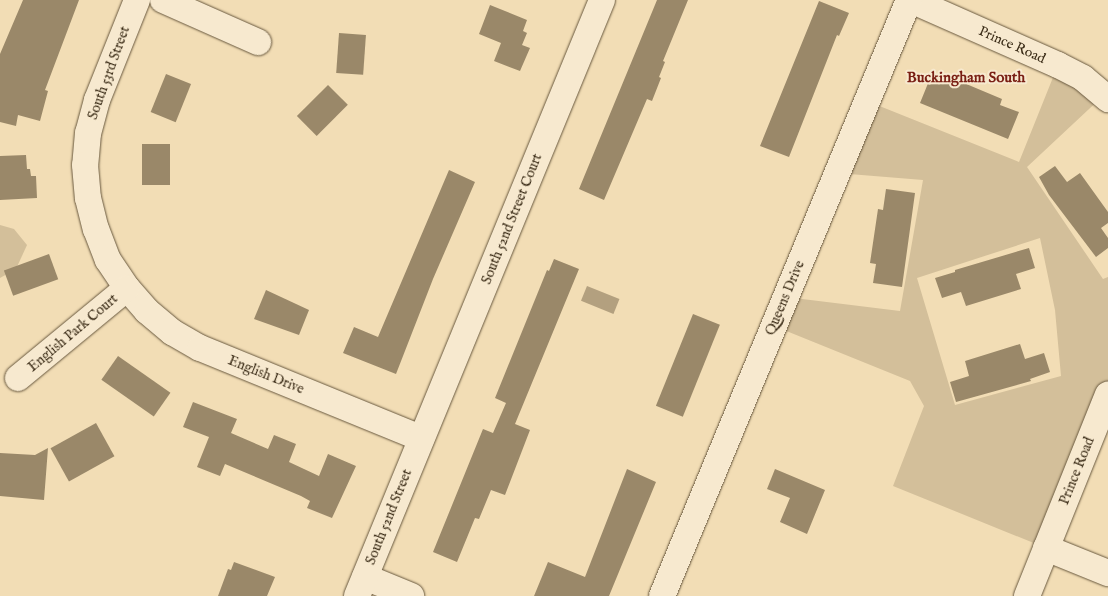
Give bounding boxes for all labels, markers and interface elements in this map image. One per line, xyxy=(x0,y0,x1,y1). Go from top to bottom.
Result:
street label: Prince Road xyxy=(976,23,1048,67)
street label: South 53rd Street xyxy=(84,24,134,122)
district label: Buckingham South xyxy=(907,69,1025,87)
street label: South 52nd Street Court xyxy=(478,151,546,287)
street label: Queens Drive xyxy=(762,258,808,338)
street label: English Park Court xyxy=(25,291,121,375)
street label: English Drive xyxy=(226,352,306,398)
street label: Prince Road xyxy=(1056,435,1098,507)
street label: South 52nd Street xyxy=(362,467,416,567)

